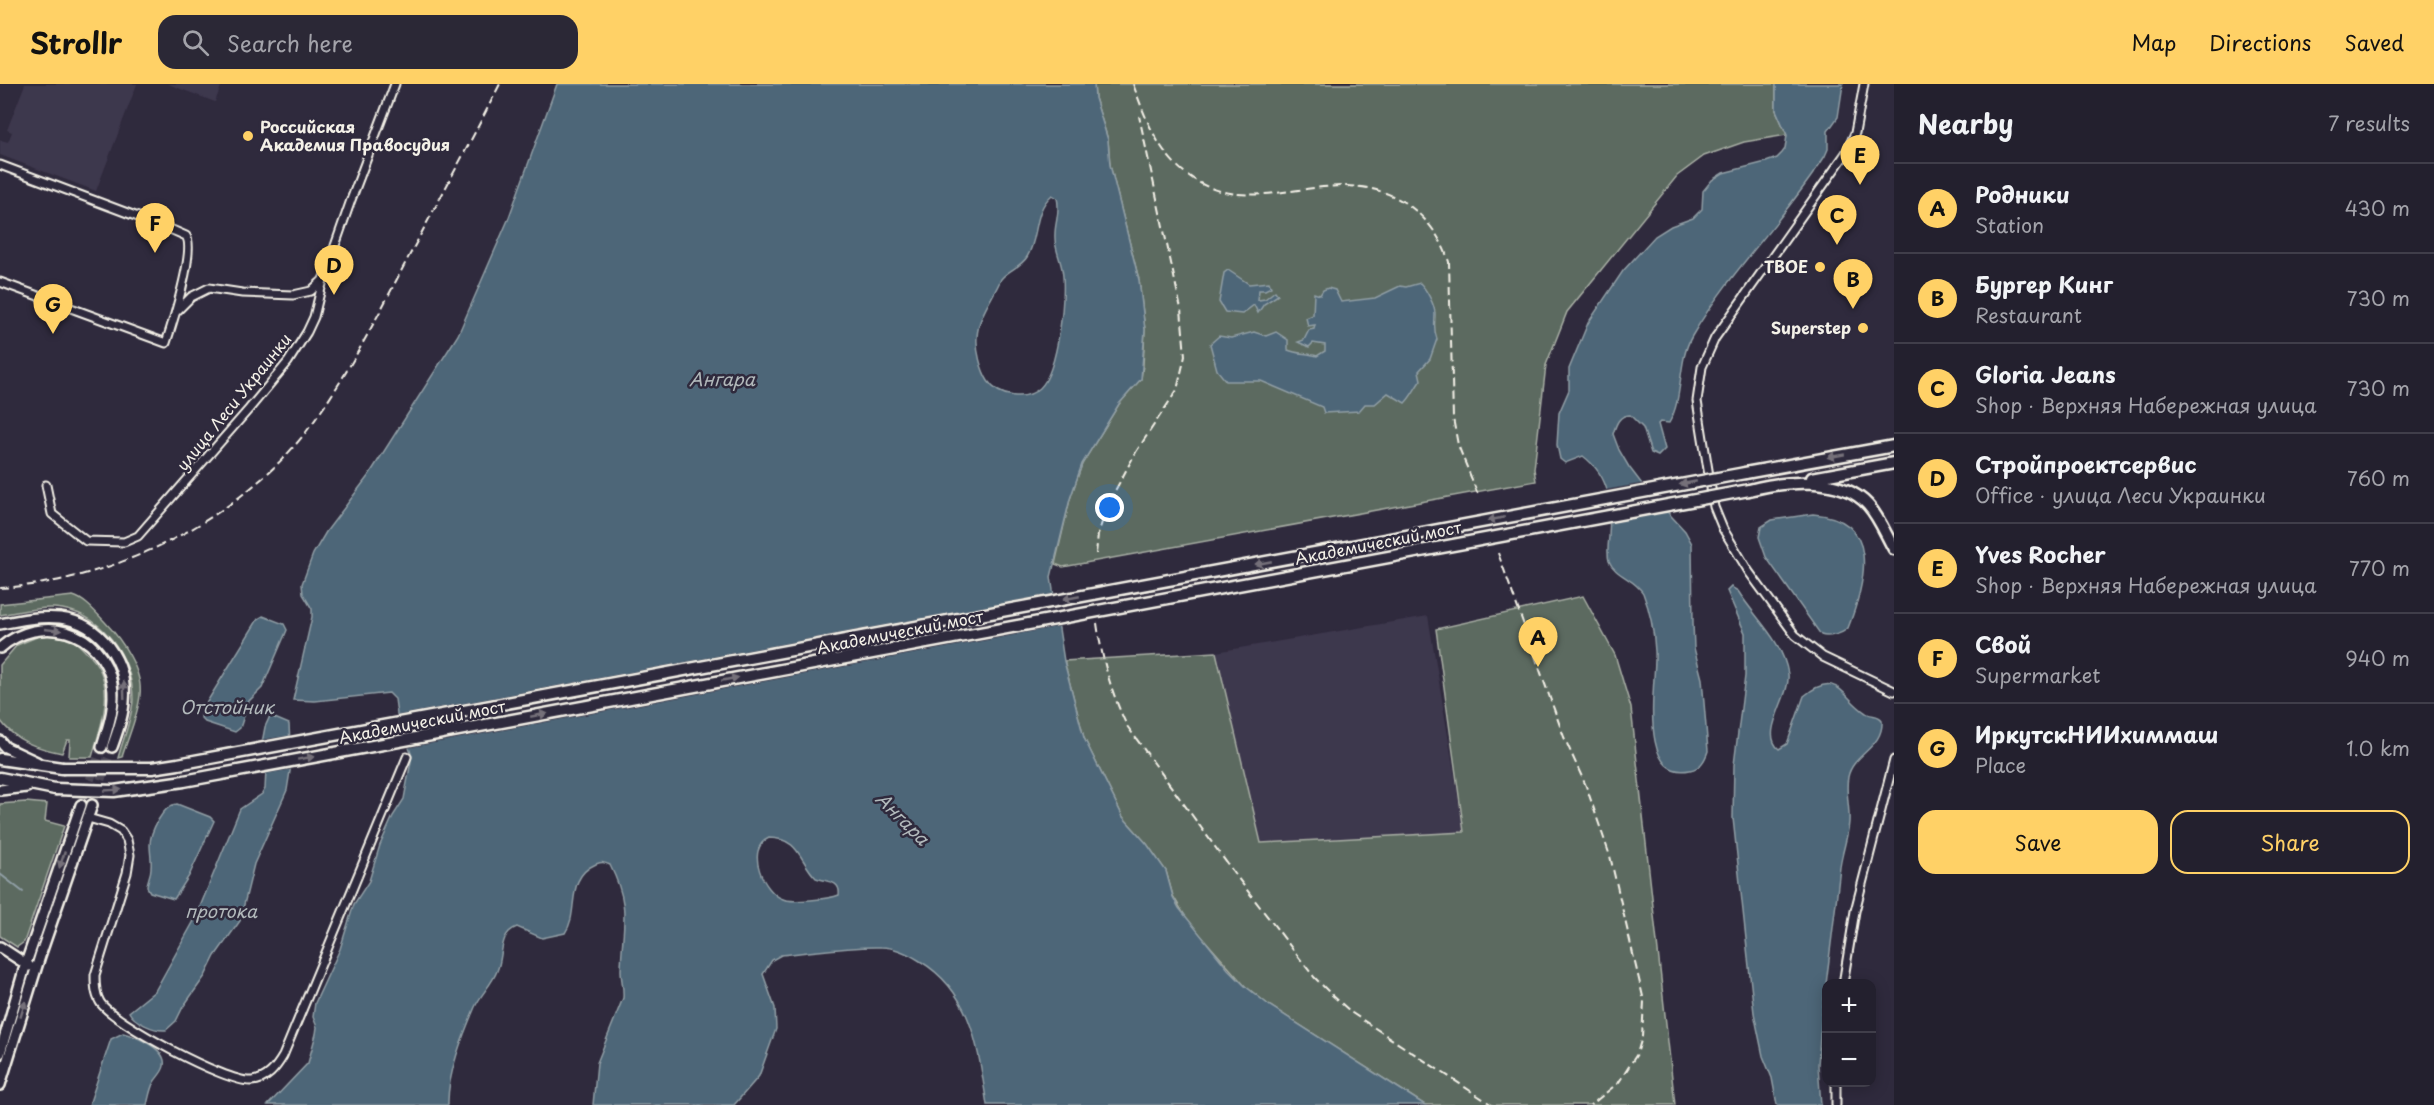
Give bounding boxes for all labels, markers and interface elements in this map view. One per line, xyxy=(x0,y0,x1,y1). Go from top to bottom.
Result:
search box xyxy=(158,15,578,69)
text: Strollr xyxy=(30,21,122,64)
icon: search xyxy=(179,26,212,59)
text: Search here xyxy=(227,26,353,59)
text: Map xyxy=(2131,26,2176,58)
text: Directions xyxy=(2209,26,2311,58)
text: Saved xyxy=(2344,26,2404,58)
text: Nearby xyxy=(1918,104,2013,143)
text: 7 results xyxy=(2328,108,2410,138)
place label: Российская Академия Правосудия xyxy=(260,114,450,156)
marker: Российская Академия Правосудия xyxy=(241,129,255,143)
pin: E xyxy=(1840,135,1880,185)
text: Родники xyxy=(1975,177,2070,210)
text: A xyxy=(1930,193,1945,223)
text: 430 m xyxy=(2345,193,2410,223)
pin: C xyxy=(1818,196,1856,245)
pin: F xyxy=(136,204,174,253)
text: Station xyxy=(1975,210,2044,240)
pin: D xyxy=(314,246,354,295)
place label: ТВОЕ xyxy=(1764,254,1808,278)
marker: ТВОЕ xyxy=(1813,260,1827,274)
pin: B xyxy=(1834,260,1872,309)
text: Бургер Кинг xyxy=(1975,267,2113,300)
text: B xyxy=(1931,283,1944,313)
text: 730 m xyxy=(2347,283,2410,313)
pin: G xyxy=(34,284,72,334)
text: Restaurant xyxy=(1975,300,2082,330)
place label: Superstep xyxy=(1771,315,1851,339)
marker: Superstep xyxy=(1856,321,1870,335)
street label: улица Леси Украинки xyxy=(170,327,296,475)
text: Gloria Jeans xyxy=(1975,357,2116,390)
water label: Ангара xyxy=(689,365,756,392)
text: C xyxy=(1930,373,1945,403)
text: 730 m xyxy=(2347,373,2410,403)
text: Shop · Верхняя Набережная улица xyxy=(1975,390,2317,420)
text: Стройпроектсервис xyxy=(1975,447,2197,480)
one-way arrow xyxy=(1827,452,1846,461)
text: D xyxy=(1930,463,1945,493)
text: 760 m xyxy=(2347,463,2410,493)
one-way arrow xyxy=(1678,479,1697,488)
text: Office · улица Леси Украинки xyxy=(1975,480,2266,510)
your location xyxy=(1095,493,1124,522)
street label: Академический мост xyxy=(1292,514,1463,570)
one-way arrow xyxy=(1486,515,1505,524)
text: Yves Rocher xyxy=(1975,537,2106,570)
text: E xyxy=(1931,553,1944,583)
text: 770 m xyxy=(2349,553,2410,583)
one-way arrow xyxy=(1253,559,1272,568)
text: Shop · Верхняя Набережная улица xyxy=(1975,570,2317,600)
one-way arrow xyxy=(1062,594,1081,603)
street label: Академический мост xyxy=(814,603,985,659)
pin: A xyxy=(1518,618,1558,667)
one-way arrow xyxy=(44,625,63,635)
text: Свой xyxy=(1975,627,2031,660)
text: F xyxy=(1932,643,1943,673)
text: 940 m xyxy=(2345,643,2410,673)
text: Supermarket xyxy=(1975,660,2101,690)
one-way arrow xyxy=(721,674,740,683)
one-way arrow xyxy=(119,681,129,700)
water label: Отстойник xyxy=(180,693,275,720)
street label: Академический мост xyxy=(336,693,507,749)
one-way arrow xyxy=(529,710,548,719)
text: ИркутскНИИхиммаш xyxy=(1975,717,2218,750)
text: G xyxy=(1929,733,1946,763)
text: 1.0 km xyxy=(2346,733,2410,763)
text: Place xyxy=(1975,750,2026,780)
one-way arrow xyxy=(296,754,315,763)
one-way arrow xyxy=(104,785,123,794)
water label: Ангара xyxy=(870,785,936,851)
button: Save xyxy=(1918,810,2158,874)
button: Share xyxy=(2170,810,2410,874)
one-way arrow xyxy=(56,851,66,869)
water label: протока xyxy=(185,897,258,924)
map controls xyxy=(1822,979,1876,1087)
button: + xyxy=(1822,979,1876,1033)
one-way arrow xyxy=(19,1000,28,1018)
button: − xyxy=(1822,1033,1876,1087)

